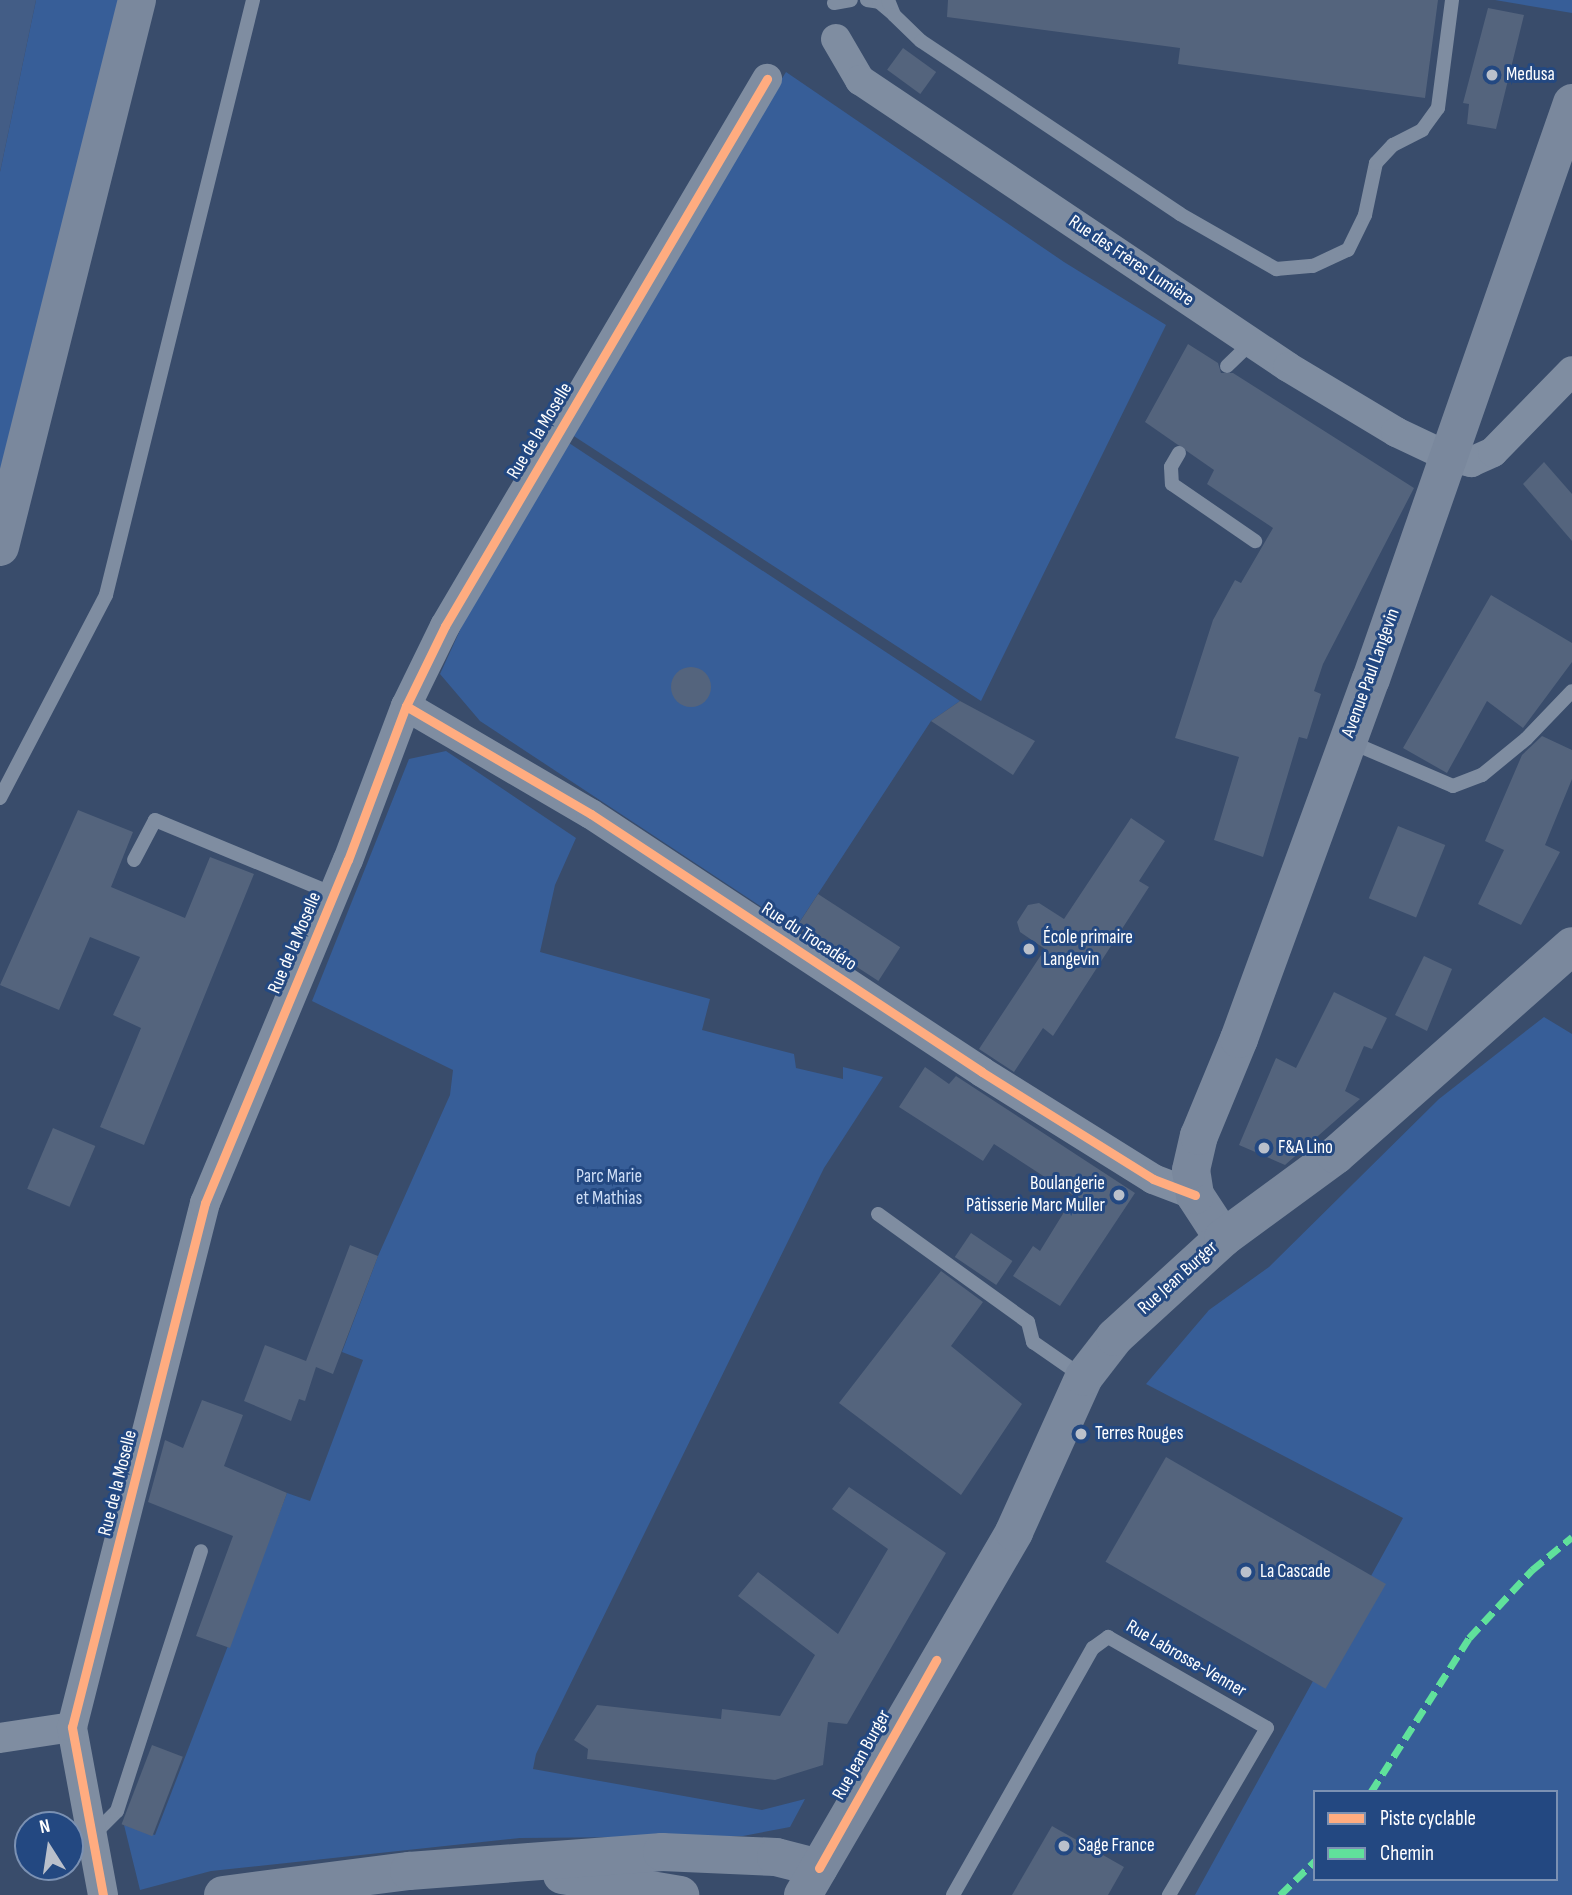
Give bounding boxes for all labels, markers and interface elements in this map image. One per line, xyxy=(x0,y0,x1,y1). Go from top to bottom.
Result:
place label: Medusa xyxy=(1506,64,1555,86)
marker: Medusa xyxy=(1484,67,1500,83)
street label: Rue des Frères Lumière xyxy=(1064,211,1198,311)
street label: Rue de la Moselle xyxy=(502,379,578,483)
street label: Avenue Paul Langevin xyxy=(1337,605,1405,741)
street label: Rue de la Moselle xyxy=(263,889,327,997)
street label: Rue du Trocadéro xyxy=(757,898,861,976)
place label: École primaire Langevin xyxy=(1043,927,1133,971)
marker: École primaire Langevin xyxy=(1021,941,1037,957)
place label: F&A Lino xyxy=(1278,1137,1333,1159)
marker: F&A Lino xyxy=(1256,1140,1272,1156)
park label: Parc Marie et Mathias xyxy=(576,1166,642,1210)
place label: Boulangerie Pâtisserie Marc Muller xyxy=(966,1173,1105,1217)
marker: Boulangerie Pâtisserie Marc Muller xyxy=(1111,1187,1127,1203)
street label: Rue Jean Burger xyxy=(1133,1236,1223,1320)
place label: Terres Rouges xyxy=(1095,1423,1184,1445)
marker: Terres Rouges xyxy=(1073,1426,1089,1442)
street label: Rue de la Moselle xyxy=(94,1428,142,1538)
place label: La Cascade xyxy=(1260,1561,1331,1583)
marker: La Cascade xyxy=(1238,1564,1254,1580)
street label: Rue Labrosse-Venner xyxy=(1122,1615,1250,1703)
street label: Rue Jean Burger xyxy=(828,1706,896,1804)
legend xyxy=(1313,1790,1558,1881)
text: Piste cyclable xyxy=(1380,1806,1476,1831)
north arrow xyxy=(14,1811,84,1881)
text: N xyxy=(38,1815,52,1839)
place label: Sage France xyxy=(1078,1835,1155,1857)
marker: Sage France xyxy=(1056,1838,1072,1854)
text: Chemin xyxy=(1380,1841,1434,1866)

